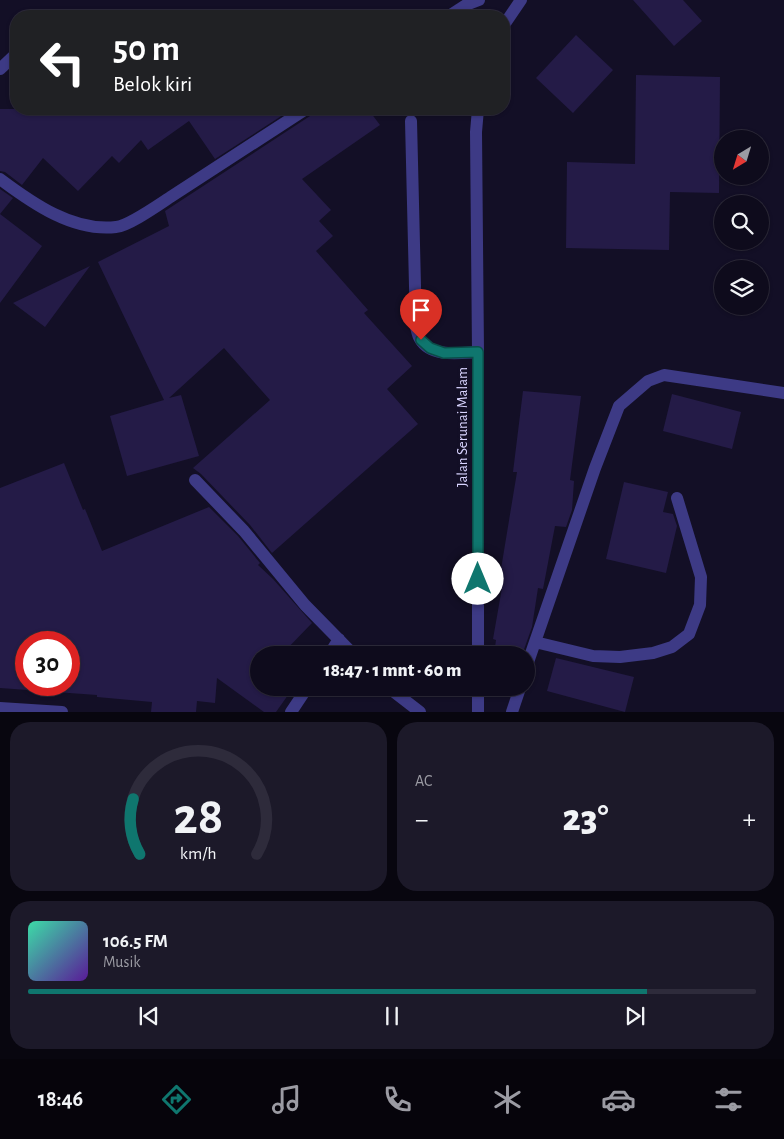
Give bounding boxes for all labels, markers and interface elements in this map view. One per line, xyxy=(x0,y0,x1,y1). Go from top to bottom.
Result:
icon: left xyxy=(30,30,95,95)
text: 50 m xyxy=(113,32,180,67)
text: Belok kiri xyxy=(113,73,192,95)
north arrow xyxy=(714,130,769,185)
map controls xyxy=(714,130,769,315)
button: search xyxy=(714,195,769,250)
button: layers xyxy=(714,260,769,315)
pin xyxy=(400,289,442,340)
icon: arrive xyxy=(407,296,435,324)
street label: Jalan Serunai Malam xyxy=(455,367,470,487)
position arrow xyxy=(451,552,503,604)
speed limit sign: 30 xyxy=(15,631,80,696)
text: 18:47 · 1 mnt · 60 m xyxy=(324,661,461,680)
text: AC xyxy=(415,773,432,789)
text: 28 xyxy=(173,791,224,843)
text: 23° xyxy=(562,800,609,838)
text: − xyxy=(415,806,428,834)
text: + xyxy=(743,806,756,834)
text: km/h xyxy=(180,845,217,863)
text: 106.5 FM xyxy=(103,932,168,951)
text: Musik xyxy=(103,954,141,970)
icon: previous xyxy=(135,1002,163,1030)
icon: pause xyxy=(378,1002,406,1030)
icon: next xyxy=(621,1002,649,1030)
icon: directions xyxy=(159,1082,194,1117)
icon: music xyxy=(269,1082,304,1117)
icon: phone xyxy=(380,1082,415,1117)
icon: climate xyxy=(490,1082,525,1117)
icon: car xyxy=(601,1082,636,1117)
icon: filters xyxy=(711,1082,746,1117)
text: 18:46 xyxy=(38,1088,83,1110)

